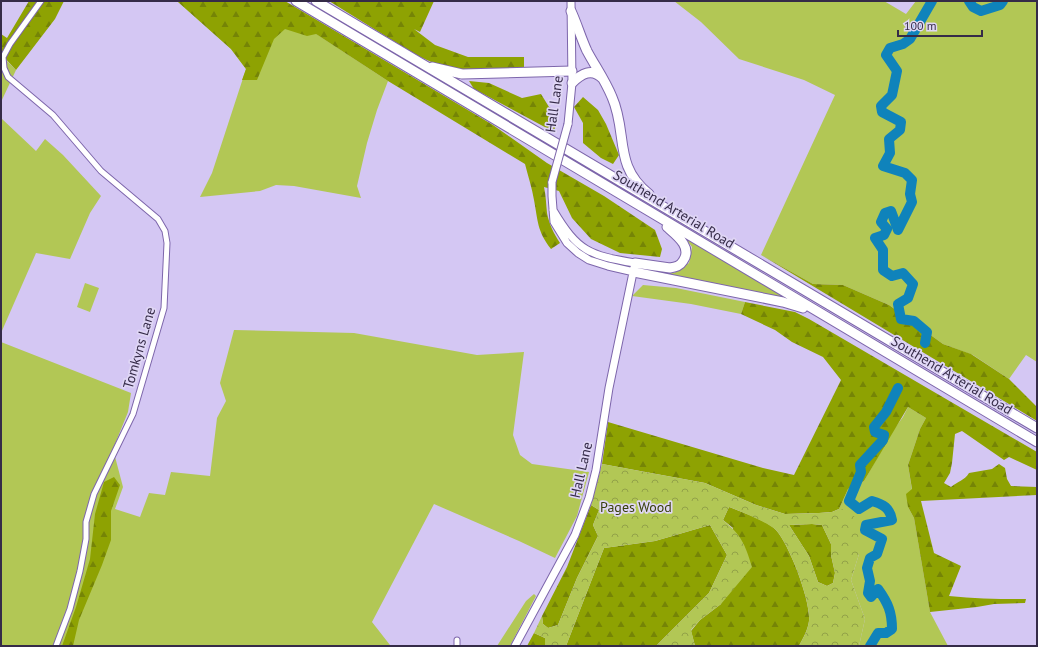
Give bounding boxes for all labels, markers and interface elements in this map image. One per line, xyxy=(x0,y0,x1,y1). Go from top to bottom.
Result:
scale bar xyxy=(898,12,982,38)
text: 100 m xyxy=(904,18,937,33)
street label: Hall Lane xyxy=(541,75,567,133)
street label: Southend Arterial Road xyxy=(610,166,738,252)
street label: Tomkyns Lane xyxy=(119,305,159,391)
street label: Southend Arterial Road xyxy=(888,332,1016,418)
street label: Hall Lane xyxy=(566,440,596,500)
park label: Pages Wood xyxy=(600,498,672,516)

